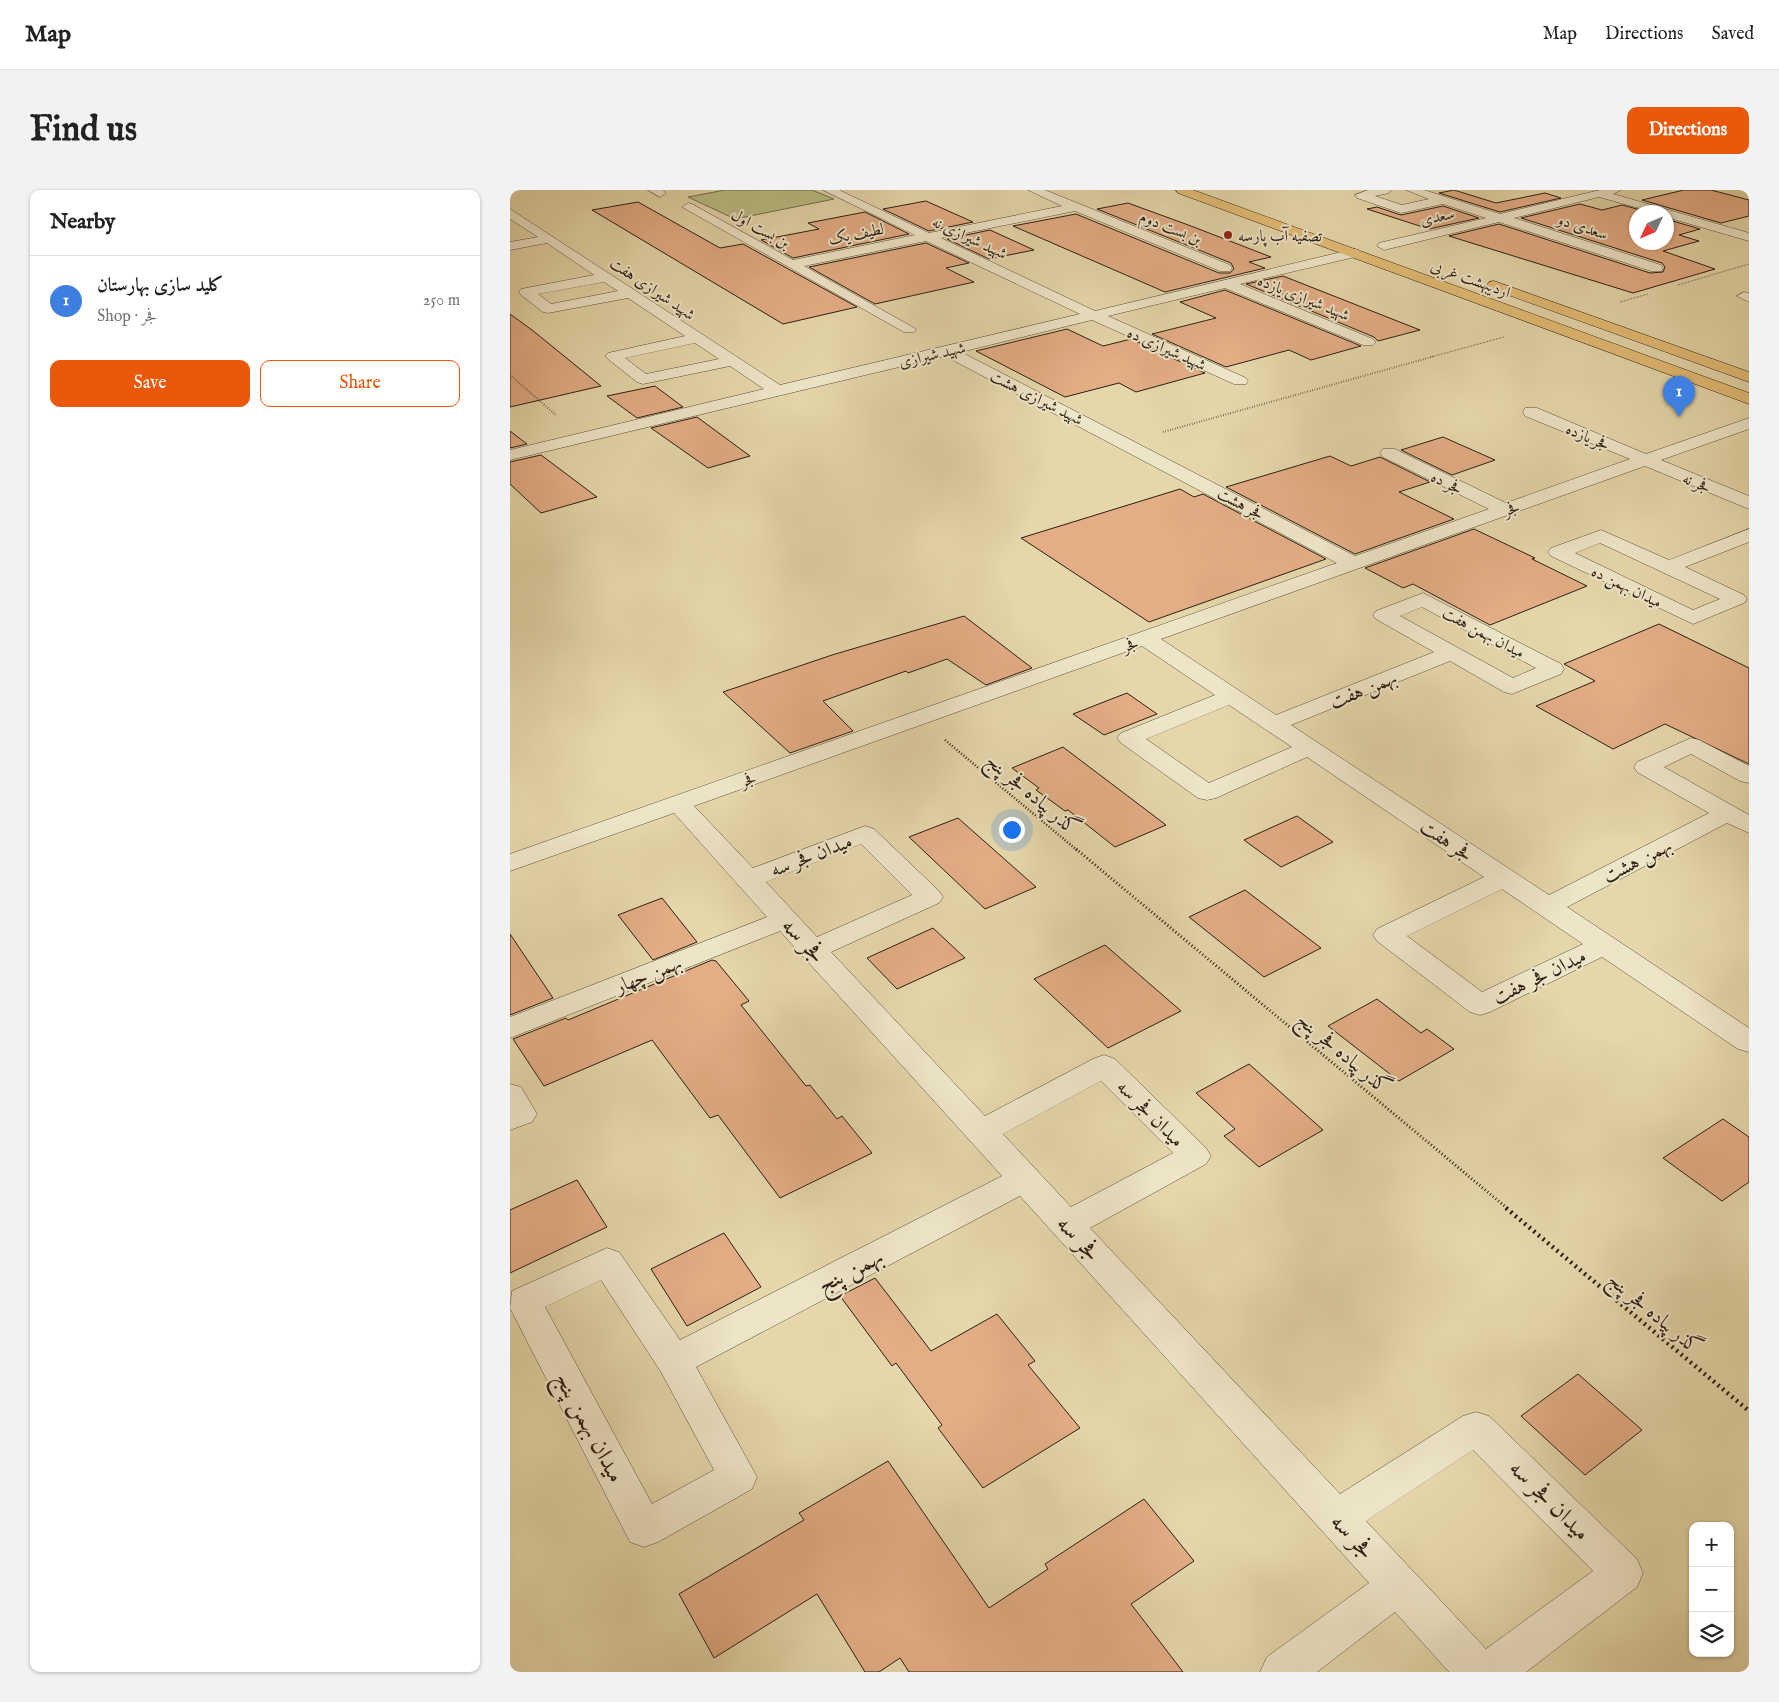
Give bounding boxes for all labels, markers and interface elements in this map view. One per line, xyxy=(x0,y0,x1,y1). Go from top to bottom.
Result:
text: Map xyxy=(25,19,71,50)
text: Map xyxy=(1543,23,1577,46)
text: Directions xyxy=(1605,23,1683,46)
text: Saved xyxy=(1711,23,1754,46)
button: Directions xyxy=(1627,107,1749,154)
text: Find us xyxy=(30,108,137,153)
street label: سعدی xyxy=(1418,204,1457,232)
street label: بن بست اول xyxy=(727,205,793,254)
north arrow xyxy=(1629,205,1674,250)
street label: بن بست دوم xyxy=(1135,207,1204,253)
text: Nearby xyxy=(50,209,115,236)
street label: سعدی دو xyxy=(1553,210,1610,245)
street label: شهید شیرازی نه xyxy=(929,213,1010,265)
street label: لطیف یک xyxy=(827,220,886,250)
place label: تصفیه آب پارسه xyxy=(1238,226,1323,247)
marker: تصفیه آب پارسه xyxy=(1222,229,1234,241)
street label: شهید شیرازی هفت xyxy=(605,254,698,326)
street label: اردیبهشت غربی xyxy=(1428,256,1513,304)
street label: شهید شیرازی یازده xyxy=(1254,271,1352,326)
text: کلید سازی بهارستان xyxy=(97,274,224,298)
text: 1 xyxy=(63,291,69,311)
text: 250 m xyxy=(423,291,460,311)
text: Shop · فجر xyxy=(97,307,157,327)
street label: شهید شیرازی ده xyxy=(1124,324,1209,376)
street label: شهید شیرازی xyxy=(897,339,968,373)
button: Save xyxy=(50,360,250,407)
button: Share xyxy=(260,360,460,407)
street label: شهید شیرازی هشت xyxy=(986,367,1086,431)
pin: 1 xyxy=(1663,376,1695,417)
street label: فجر یازده xyxy=(1562,420,1612,456)
street label: فجر ده xyxy=(1427,468,1465,500)
street label: فجر نه xyxy=(1679,469,1713,498)
street label: فجر هشت xyxy=(1213,484,1267,525)
street label: فجر xyxy=(1499,498,1523,523)
street label: میدان بهمن ده xyxy=(1588,562,1665,613)
street label: میدان بهمن هفت xyxy=(1438,604,1528,664)
street label: فجر xyxy=(1118,634,1142,659)
street label: بهمن هفت xyxy=(1326,666,1401,715)
street label: گذر پیاده فجر پنج xyxy=(977,746,1086,845)
street label: فجر xyxy=(736,769,759,794)
street label: فجر هفت xyxy=(1415,814,1477,868)
your location xyxy=(999,817,1025,843)
street label: میدان فجر سه xyxy=(767,829,856,883)
street label: بهمن هشت xyxy=(1599,833,1677,889)
street label: فجر سه xyxy=(774,911,832,971)
street label: میدان فجر هفت xyxy=(1489,944,1590,1011)
street label: بهمن چهار xyxy=(610,951,686,1001)
street label: گذر پیاده فجر پنج xyxy=(1288,1005,1397,1104)
street label: میدان فجر سه xyxy=(1111,1075,1189,1153)
street label: فجر سه xyxy=(1049,1209,1107,1269)
street label: بهمن پنج xyxy=(812,1242,891,1305)
street label: گذر پیاده فجر پنج xyxy=(1599,1265,1708,1364)
street label: میدان بهمن پنج xyxy=(543,1367,631,1490)
street label: میدان فجر سه xyxy=(1502,1454,1596,1548)
street label: فجر سه xyxy=(1323,1507,1381,1567)
map controls xyxy=(1689,1522,1734,1657)
button: + xyxy=(1689,1522,1734,1567)
button: − xyxy=(1689,1567,1734,1612)
button: layers xyxy=(1689,1612,1734,1657)

